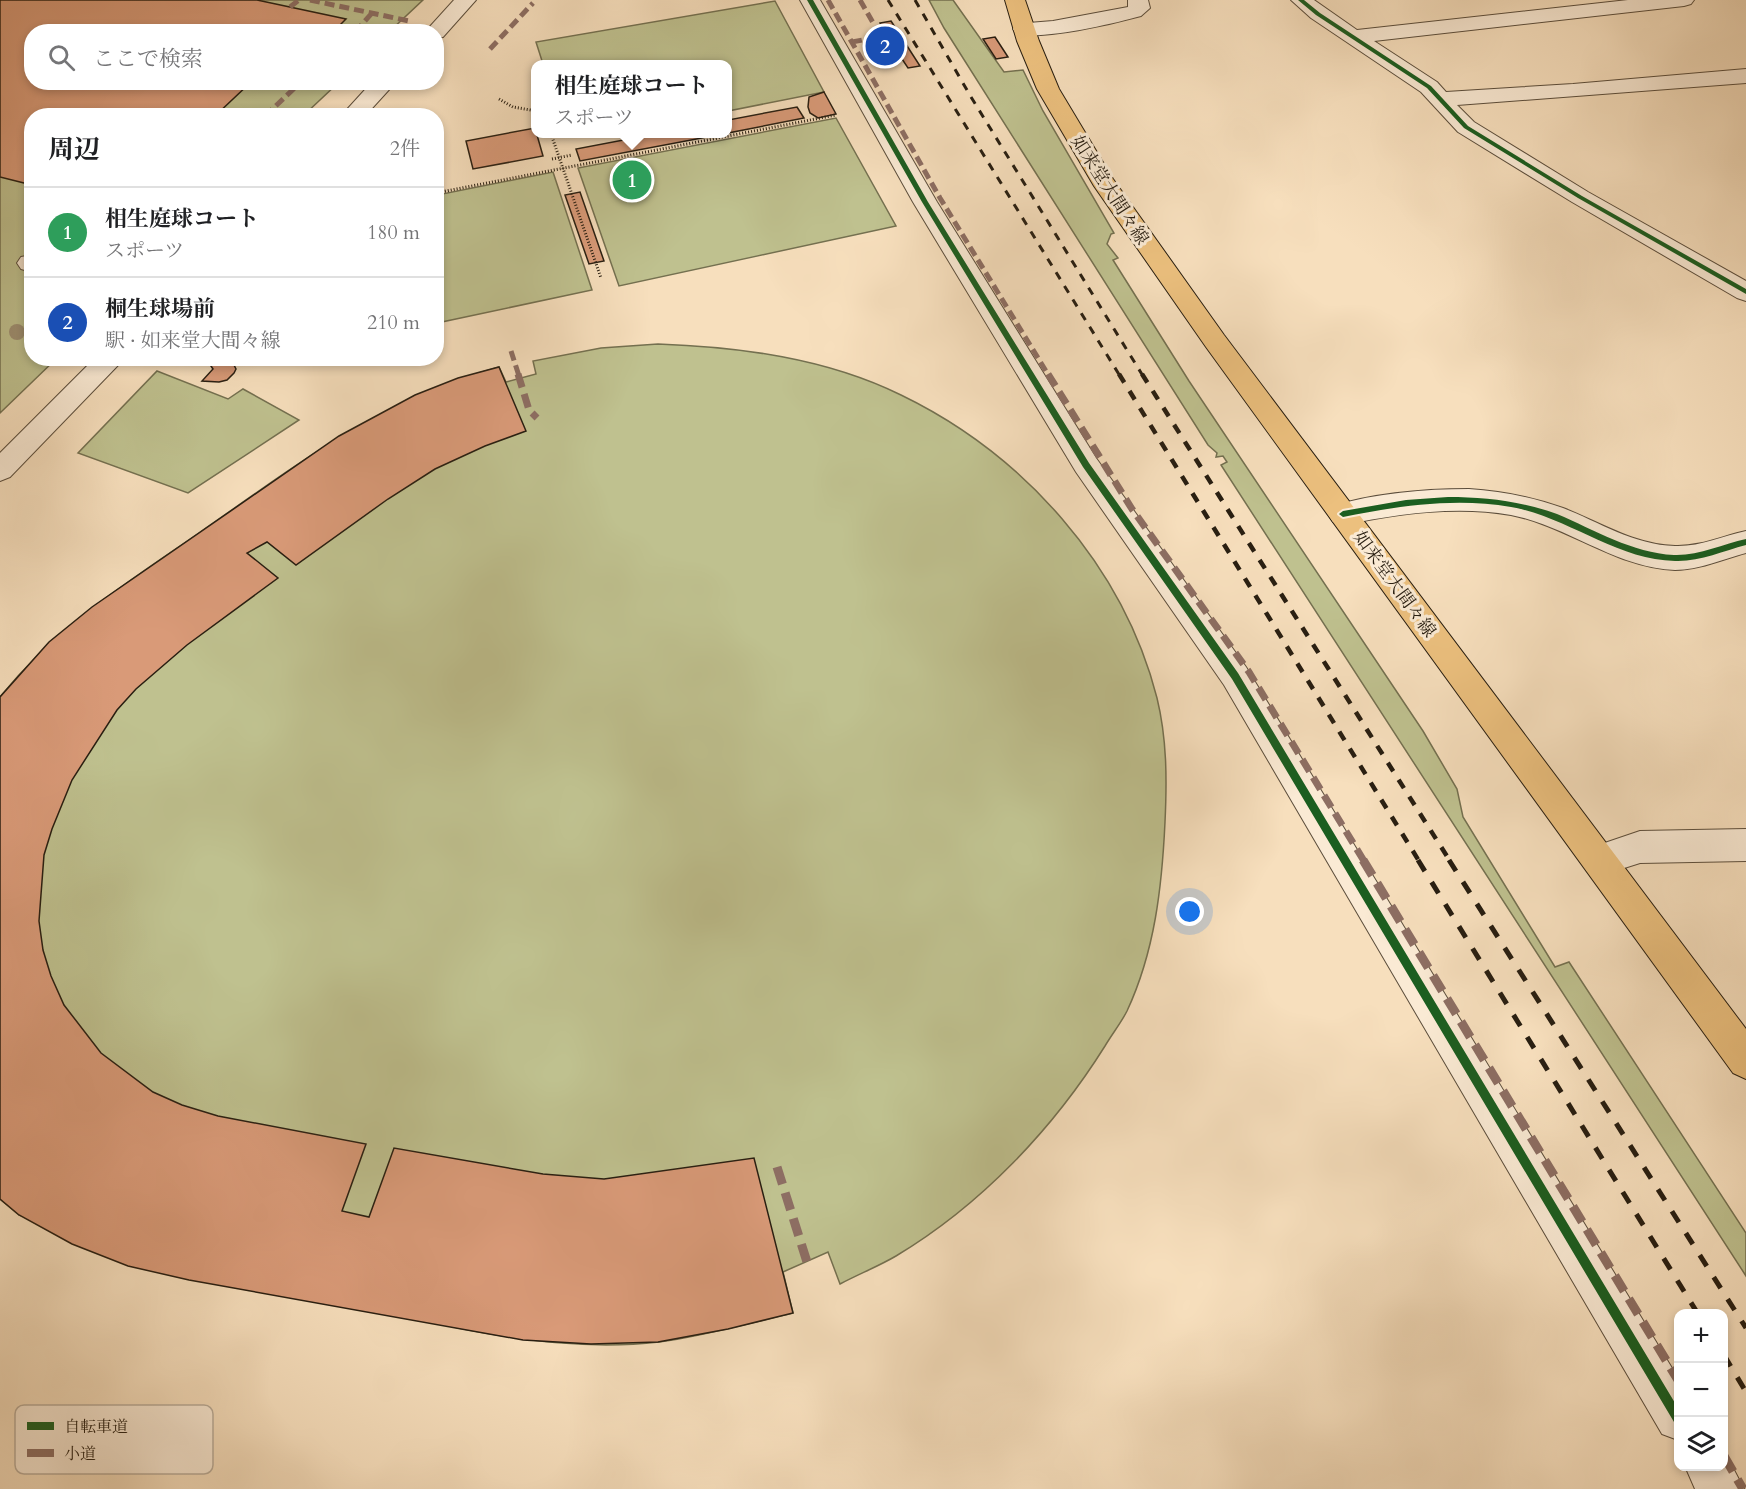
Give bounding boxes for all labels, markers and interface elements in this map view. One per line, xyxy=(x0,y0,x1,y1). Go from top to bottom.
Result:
search box xyxy=(24,24,444,90)
pin: 2 xyxy=(866,24,904,68)
icon: search xyxy=(45,41,78,74)
text: ここで検索 xyxy=(93,44,203,74)
popup xyxy=(531,60,732,138)
text: 相生庭球コート xyxy=(554,71,709,101)
text: スポーツ xyxy=(554,104,634,131)
street label: 如来堂大間々線 xyxy=(1065,131,1154,250)
text: 周辺 xyxy=(48,132,100,167)
text: 2件 xyxy=(390,135,420,162)
pin: 1 xyxy=(612,158,652,202)
text: 相生庭球コート xyxy=(105,204,259,234)
text: 1 xyxy=(62,219,73,246)
text: 180 m xyxy=(367,219,420,246)
text: スポーツ xyxy=(105,237,184,264)
text: 桐生球場前 xyxy=(105,294,215,324)
text: 2 xyxy=(62,309,73,336)
text: 210 m xyxy=(367,309,420,336)
text: 駅 · 如来堂大間々線 xyxy=(105,327,281,354)
street label: 如来堂大間々線 xyxy=(1347,526,1442,643)
your location xyxy=(1175,897,1204,926)
map controls xyxy=(1674,1309,1728,1471)
button: + xyxy=(1674,1309,1728,1363)
button: − xyxy=(1674,1363,1728,1417)
legend xyxy=(15,1405,213,1474)
text: 自転車道 xyxy=(64,1416,128,1438)
button: layers xyxy=(1674,1417,1728,1471)
text: 小道 xyxy=(64,1443,96,1465)

